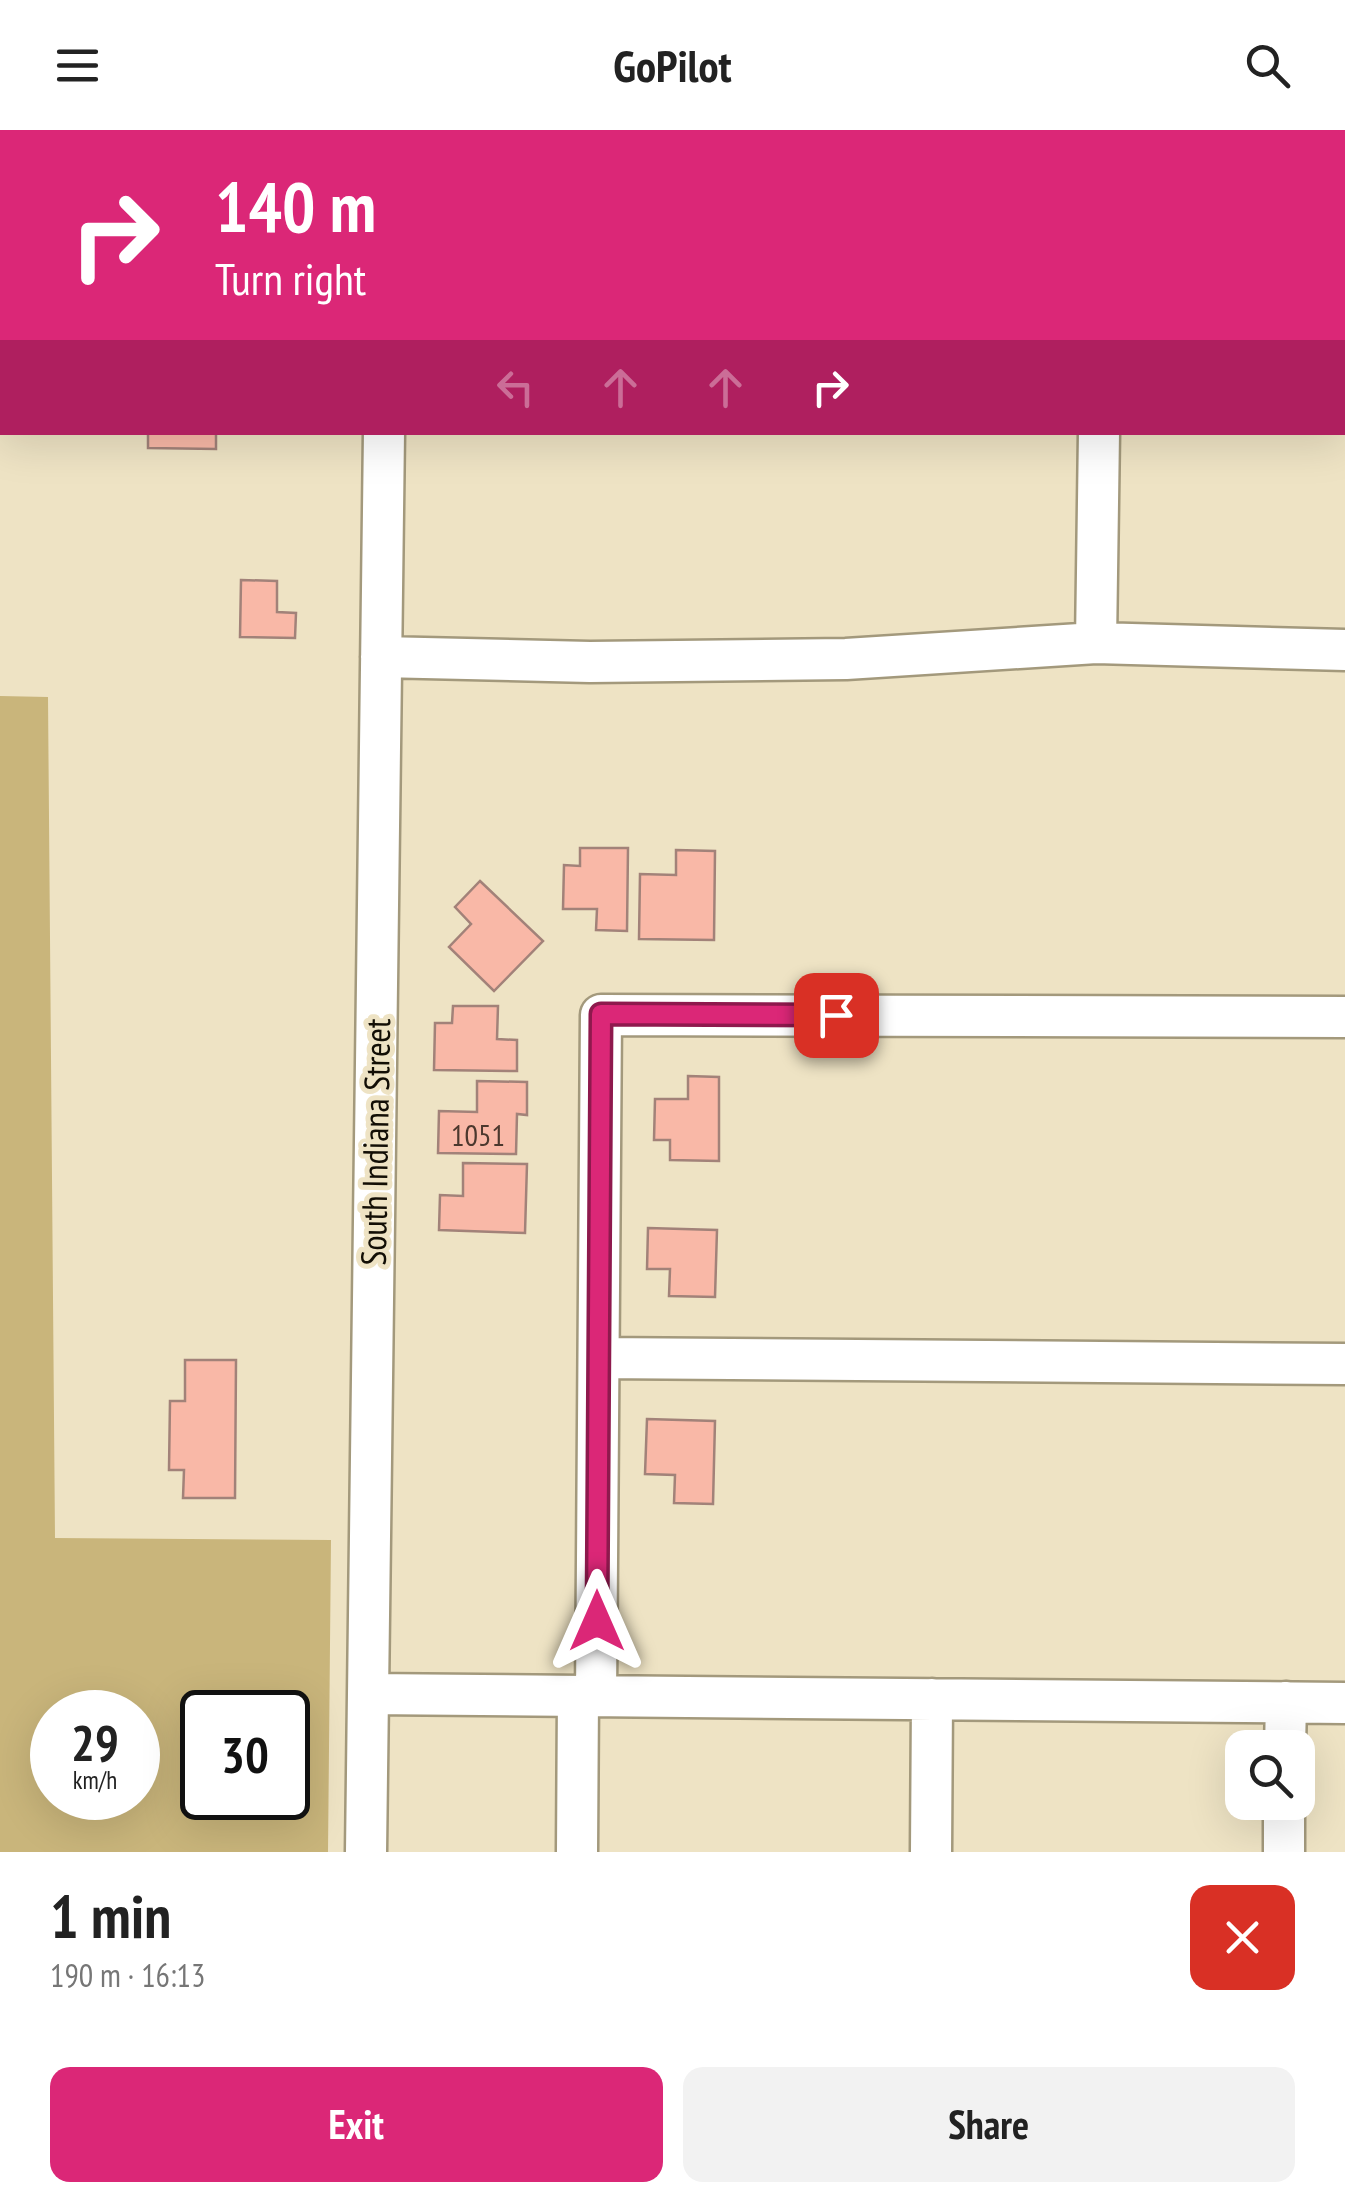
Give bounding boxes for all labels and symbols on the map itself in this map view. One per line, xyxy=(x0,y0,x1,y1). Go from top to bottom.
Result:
pin xyxy=(794,973,879,1058)
street label: South Indiana Street xyxy=(350,1018,400,1266)
house number: 1051 xyxy=(451,1115,505,1154)
position arrow xyxy=(545,1569,649,1673)
speed limit sign: 30 xyxy=(180,1690,310,1820)

